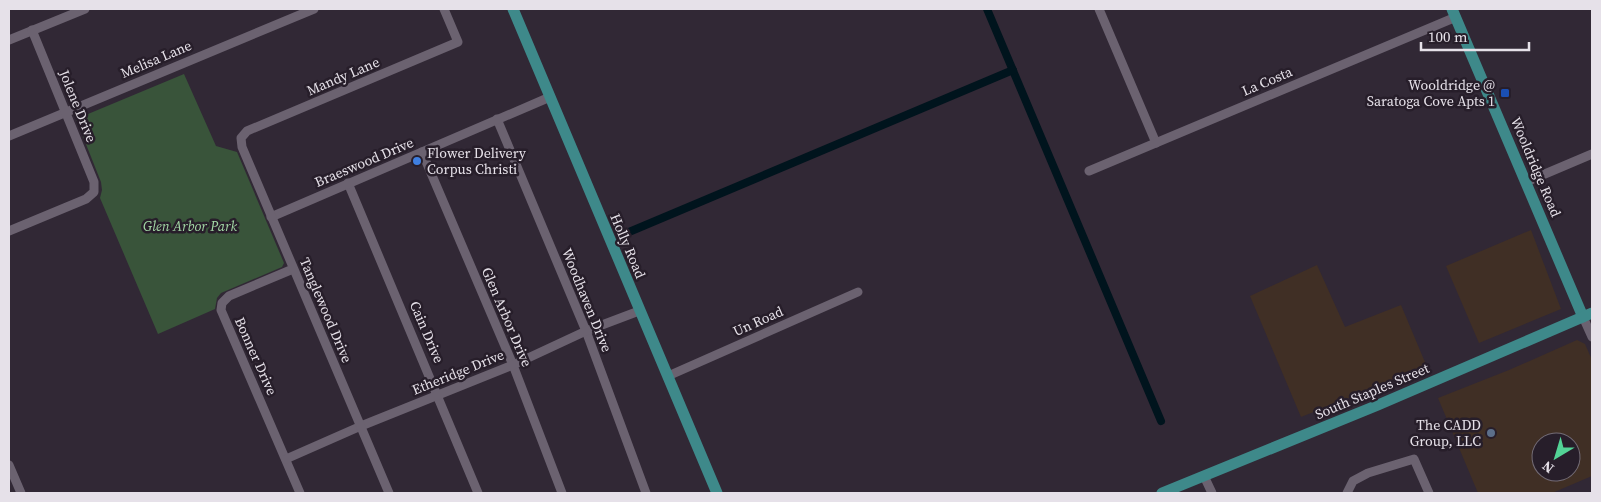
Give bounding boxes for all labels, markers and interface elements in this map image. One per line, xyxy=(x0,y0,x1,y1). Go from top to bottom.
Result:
scale bar xyxy=(1421,20,1528,52)
text: 100 m xyxy=(1428,26,1468,47)
street label: Melisa Lane xyxy=(117,35,195,83)
street label: Mandy Lane xyxy=(304,52,382,100)
street label: La Costa xyxy=(1239,61,1296,101)
street label: Jolene Drive xyxy=(54,66,102,145)
place label: Wooldridge @ Saratoga Cove Apts 1 xyxy=(1367,75,1495,111)
marker: Wooldridge @ Saratoga Cove Apts 1 xyxy=(1499,87,1511,99)
street label: Wooldridge Road xyxy=(1506,114,1566,220)
street label: Braeswood Drive xyxy=(311,132,417,192)
place label: Flower Delivery Corpus Christi xyxy=(427,143,527,179)
marker: Flower Delivery Corpus Christi xyxy=(411,155,423,167)
street label: Holly Road xyxy=(605,210,651,282)
park label: Glen Arbor Park xyxy=(143,216,237,236)
street label: Woodhaven Drive xyxy=(557,245,617,355)
street label: Tanglewood Drive xyxy=(295,254,357,366)
street label: Glen Arbor Drive xyxy=(477,264,537,370)
street label: Cain Drive xyxy=(405,298,449,366)
street label: Un Road xyxy=(730,301,786,341)
street label: Bonner Drive xyxy=(230,314,282,398)
street label: Etheridge Drive xyxy=(409,344,507,400)
street label: South Staples Street xyxy=(1312,358,1433,424)
place label: The CADD Group, LLC xyxy=(1410,415,1481,451)
marker: The CADD Group, LLC xyxy=(1485,427,1497,439)
north arrow xyxy=(1531,432,1581,482)
text: N xyxy=(1538,456,1558,478)

